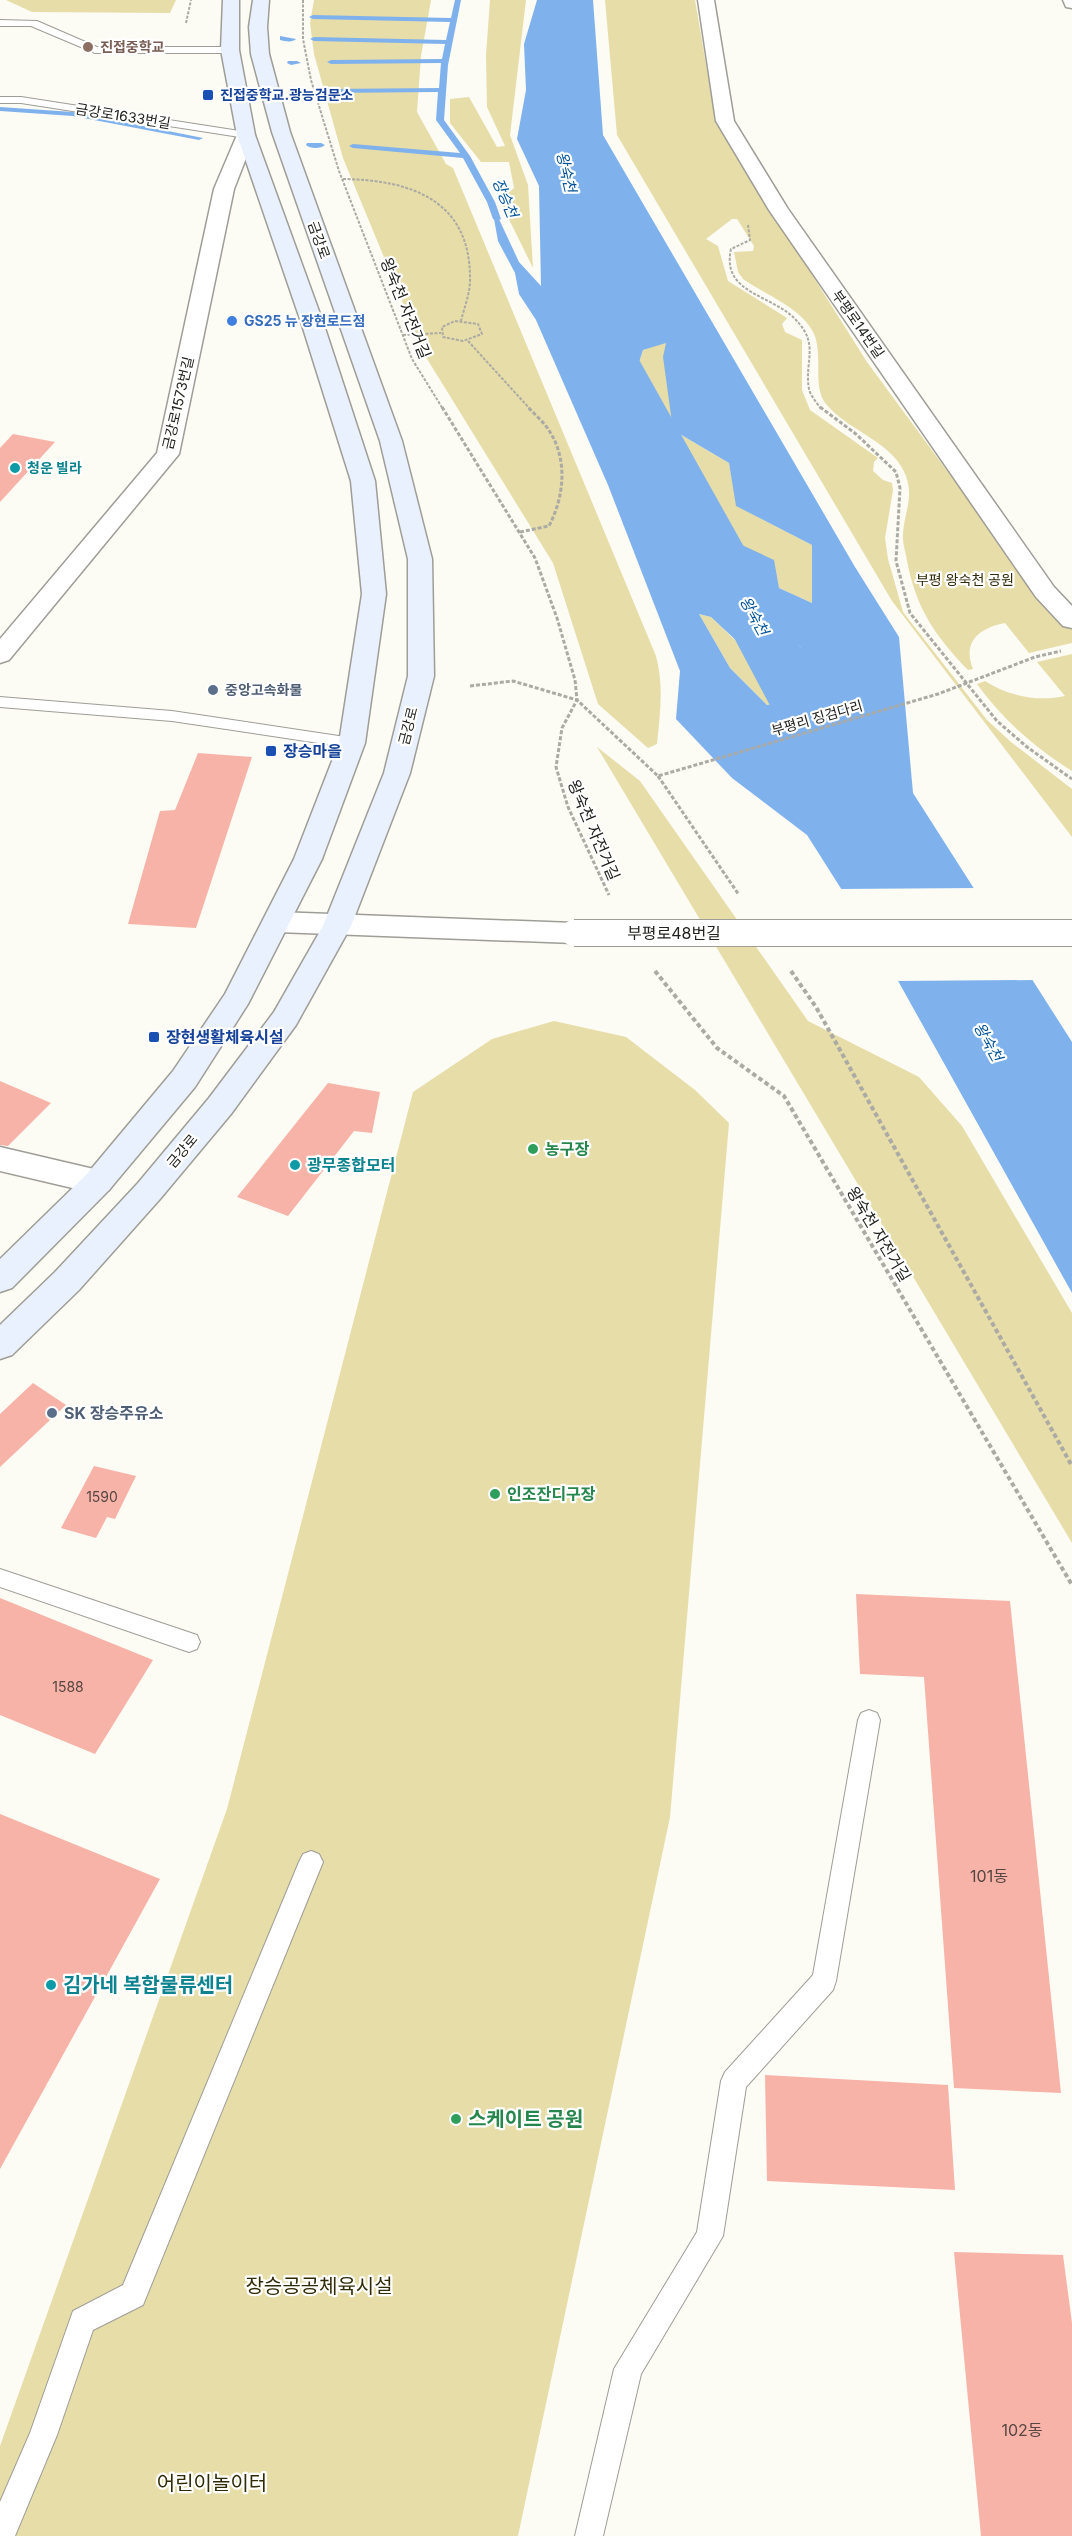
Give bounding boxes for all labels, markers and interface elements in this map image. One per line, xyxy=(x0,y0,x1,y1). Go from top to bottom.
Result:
place label: 진접중학교 xyxy=(100,38,165,55)
marker: 진접중학교 xyxy=(81,40,95,54)
place label: 진접중학교.광능검문소 xyxy=(220,86,354,103)
marker: 진접중학교.광능검문소 xyxy=(201,88,215,102)
street label: 금강로1633번길 xyxy=(74,100,172,131)
water label: 왕숙천 xyxy=(553,150,581,196)
water label: 장승천 xyxy=(489,175,523,223)
street label: 금강로 xyxy=(305,219,334,261)
street label: 왕숙천 자전거길 xyxy=(377,254,435,362)
street label: 부평로14번길 xyxy=(829,286,888,361)
place label: GS25 뉴 장현로드점 xyxy=(244,312,365,329)
marker: GS25 뉴 장현로드점 xyxy=(225,314,239,328)
street label: 금강로1573번길 xyxy=(159,355,196,451)
place label: 청운 빌라 xyxy=(27,459,82,476)
marker: 청운 빌라 xyxy=(8,461,22,475)
park label: 부평 왕숙천 공원 xyxy=(916,571,1014,588)
water label: 왕숙천 xyxy=(736,593,774,640)
place label: 중앙고속화물 xyxy=(225,681,302,698)
marker: 중앙고속화물 xyxy=(206,683,220,697)
street label: 부평리 징검다리 xyxy=(769,696,864,739)
street label: 금강로 xyxy=(395,705,420,747)
place label: 장승마을 xyxy=(283,741,342,761)
marker: 장승마을 xyxy=(264,744,278,758)
street label: 왕숙천 자전거길 xyxy=(564,777,624,883)
street label: 부평로48번길 xyxy=(627,923,721,943)
water label: 왕숙천 xyxy=(970,1019,1008,1066)
place label: 장현생활체육시설 xyxy=(166,1027,284,1047)
marker: 장현생활체육시설 xyxy=(147,1030,161,1044)
street label: 금강로 xyxy=(163,1130,201,1171)
place label: 농구장 xyxy=(545,1139,589,1159)
marker: 농구장 xyxy=(526,1142,540,1156)
place label: 광무종합모터 xyxy=(307,1155,395,1175)
marker: 광무종합모터 xyxy=(288,1158,302,1172)
street label: 왕숙천 자전거길 xyxy=(843,1183,915,1285)
place label: SK 장승주유소 xyxy=(64,1403,164,1423)
marker: SK 장승주유소 xyxy=(45,1406,59,1420)
place label: 인조잔디구장 xyxy=(507,1484,596,1504)
marker: 인조잔디구장 xyxy=(488,1487,502,1501)
house number: 1590 xyxy=(86,1488,118,1505)
house number: 1588 xyxy=(52,1678,84,1695)
house number: 101동 xyxy=(970,1866,1008,1886)
place label: 김가네 복합물류센터 xyxy=(63,1973,233,1997)
marker: 김가네 복합물류센터 xyxy=(44,1978,58,1992)
place label: 스케이트 공원 xyxy=(468,2107,583,2131)
marker: 스케이트 공원 xyxy=(449,2112,463,2126)
park label: 장승공공체육시설 xyxy=(245,2274,393,2298)
house number: 102동 xyxy=(1001,2420,1043,2440)
park label: 어린이놀이터 xyxy=(157,2471,267,2495)

